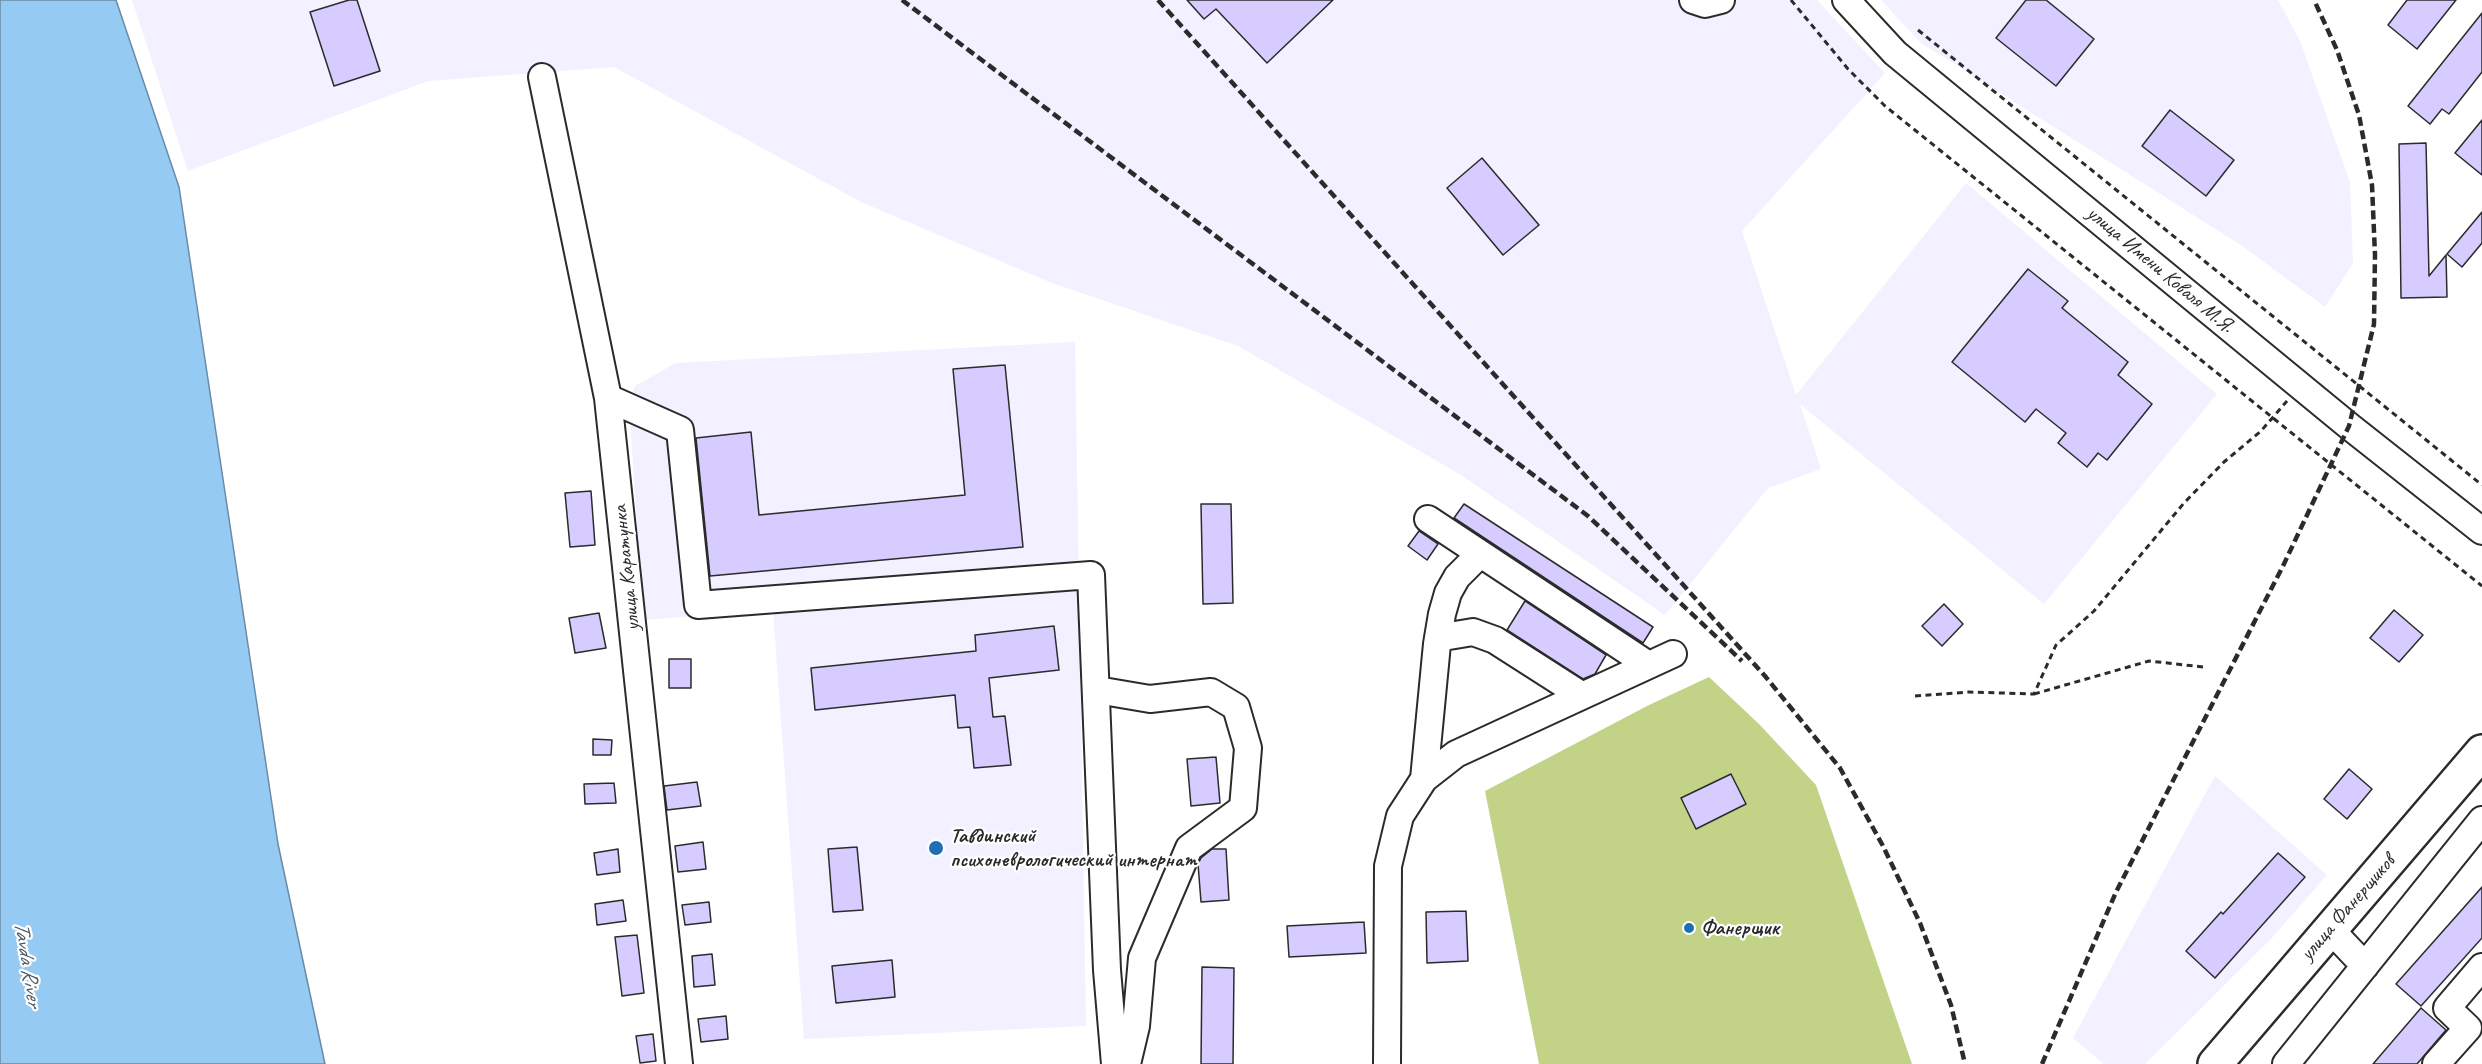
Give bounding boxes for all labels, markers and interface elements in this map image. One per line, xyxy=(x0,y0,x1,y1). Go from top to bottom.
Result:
street label: улица Имени Коваля М.Я. xyxy=(2081,201,2239,339)
street label: улица Каратунка xyxy=(608,504,646,632)
place label: Тавдинский психоневрологический интернат xyxy=(950,823,1197,873)
marker: Тавдинский психоневрологический интернат xyxy=(927,839,945,857)
street label: улица Фанерщиков xyxy=(2295,850,2401,966)
place label: Фанерщик xyxy=(1701,915,1779,941)
water label: Tavda River xyxy=(7,920,47,1008)
marker: Фанерщик xyxy=(1682,921,1696,935)

